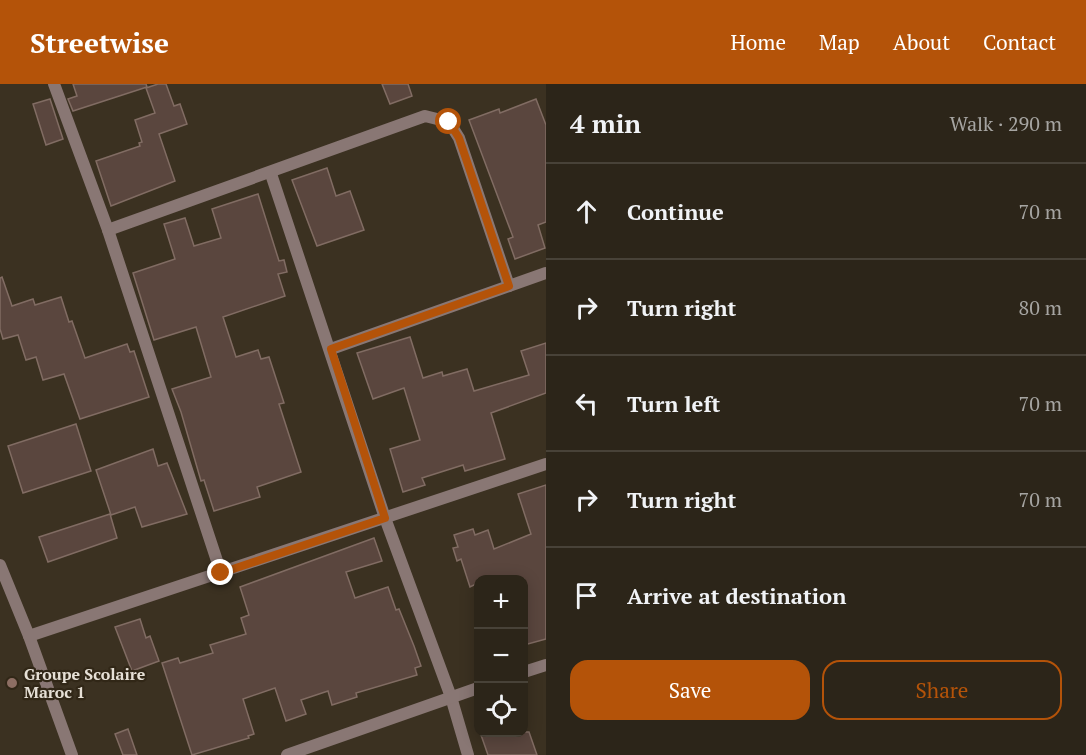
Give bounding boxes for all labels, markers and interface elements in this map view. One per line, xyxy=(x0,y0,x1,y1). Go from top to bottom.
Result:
text: Streetwise xyxy=(30,24,169,61)
text: Home xyxy=(730,28,786,56)
text: Map xyxy=(819,28,860,56)
text: About xyxy=(893,28,950,56)
text: Contact xyxy=(983,28,1056,56)
text: 4 min xyxy=(570,106,641,140)
route start xyxy=(435,108,461,134)
text: Walk · 290 m xyxy=(950,110,1062,137)
icon: ahead xyxy=(570,195,603,228)
text: Continue xyxy=(627,197,724,226)
text: 70 m xyxy=(1019,198,1062,225)
icon: right xyxy=(570,291,603,324)
text: Turn right xyxy=(627,293,736,322)
text: 80 m xyxy=(1019,294,1062,321)
icon: left xyxy=(570,387,603,420)
text: Turn left xyxy=(627,389,720,418)
text: 70 m xyxy=(1019,390,1062,417)
icon: right xyxy=(570,483,603,516)
text: Turn right xyxy=(627,485,736,514)
text: 70 m xyxy=(1019,486,1062,513)
route end xyxy=(207,559,233,585)
map controls xyxy=(474,575,528,737)
button: + xyxy=(474,575,528,629)
icon: arrive xyxy=(570,579,603,612)
text: Arrive at destination xyxy=(627,581,846,610)
button: − xyxy=(474,629,528,683)
button: Save xyxy=(570,660,810,720)
button: Share xyxy=(822,660,1062,720)
place label: Groupe Scolaire Maroc 1 xyxy=(24,663,146,703)
marker: Groupe Scolaire Maroc 1 xyxy=(5,676,19,690)
button: locate xyxy=(474,683,528,737)

